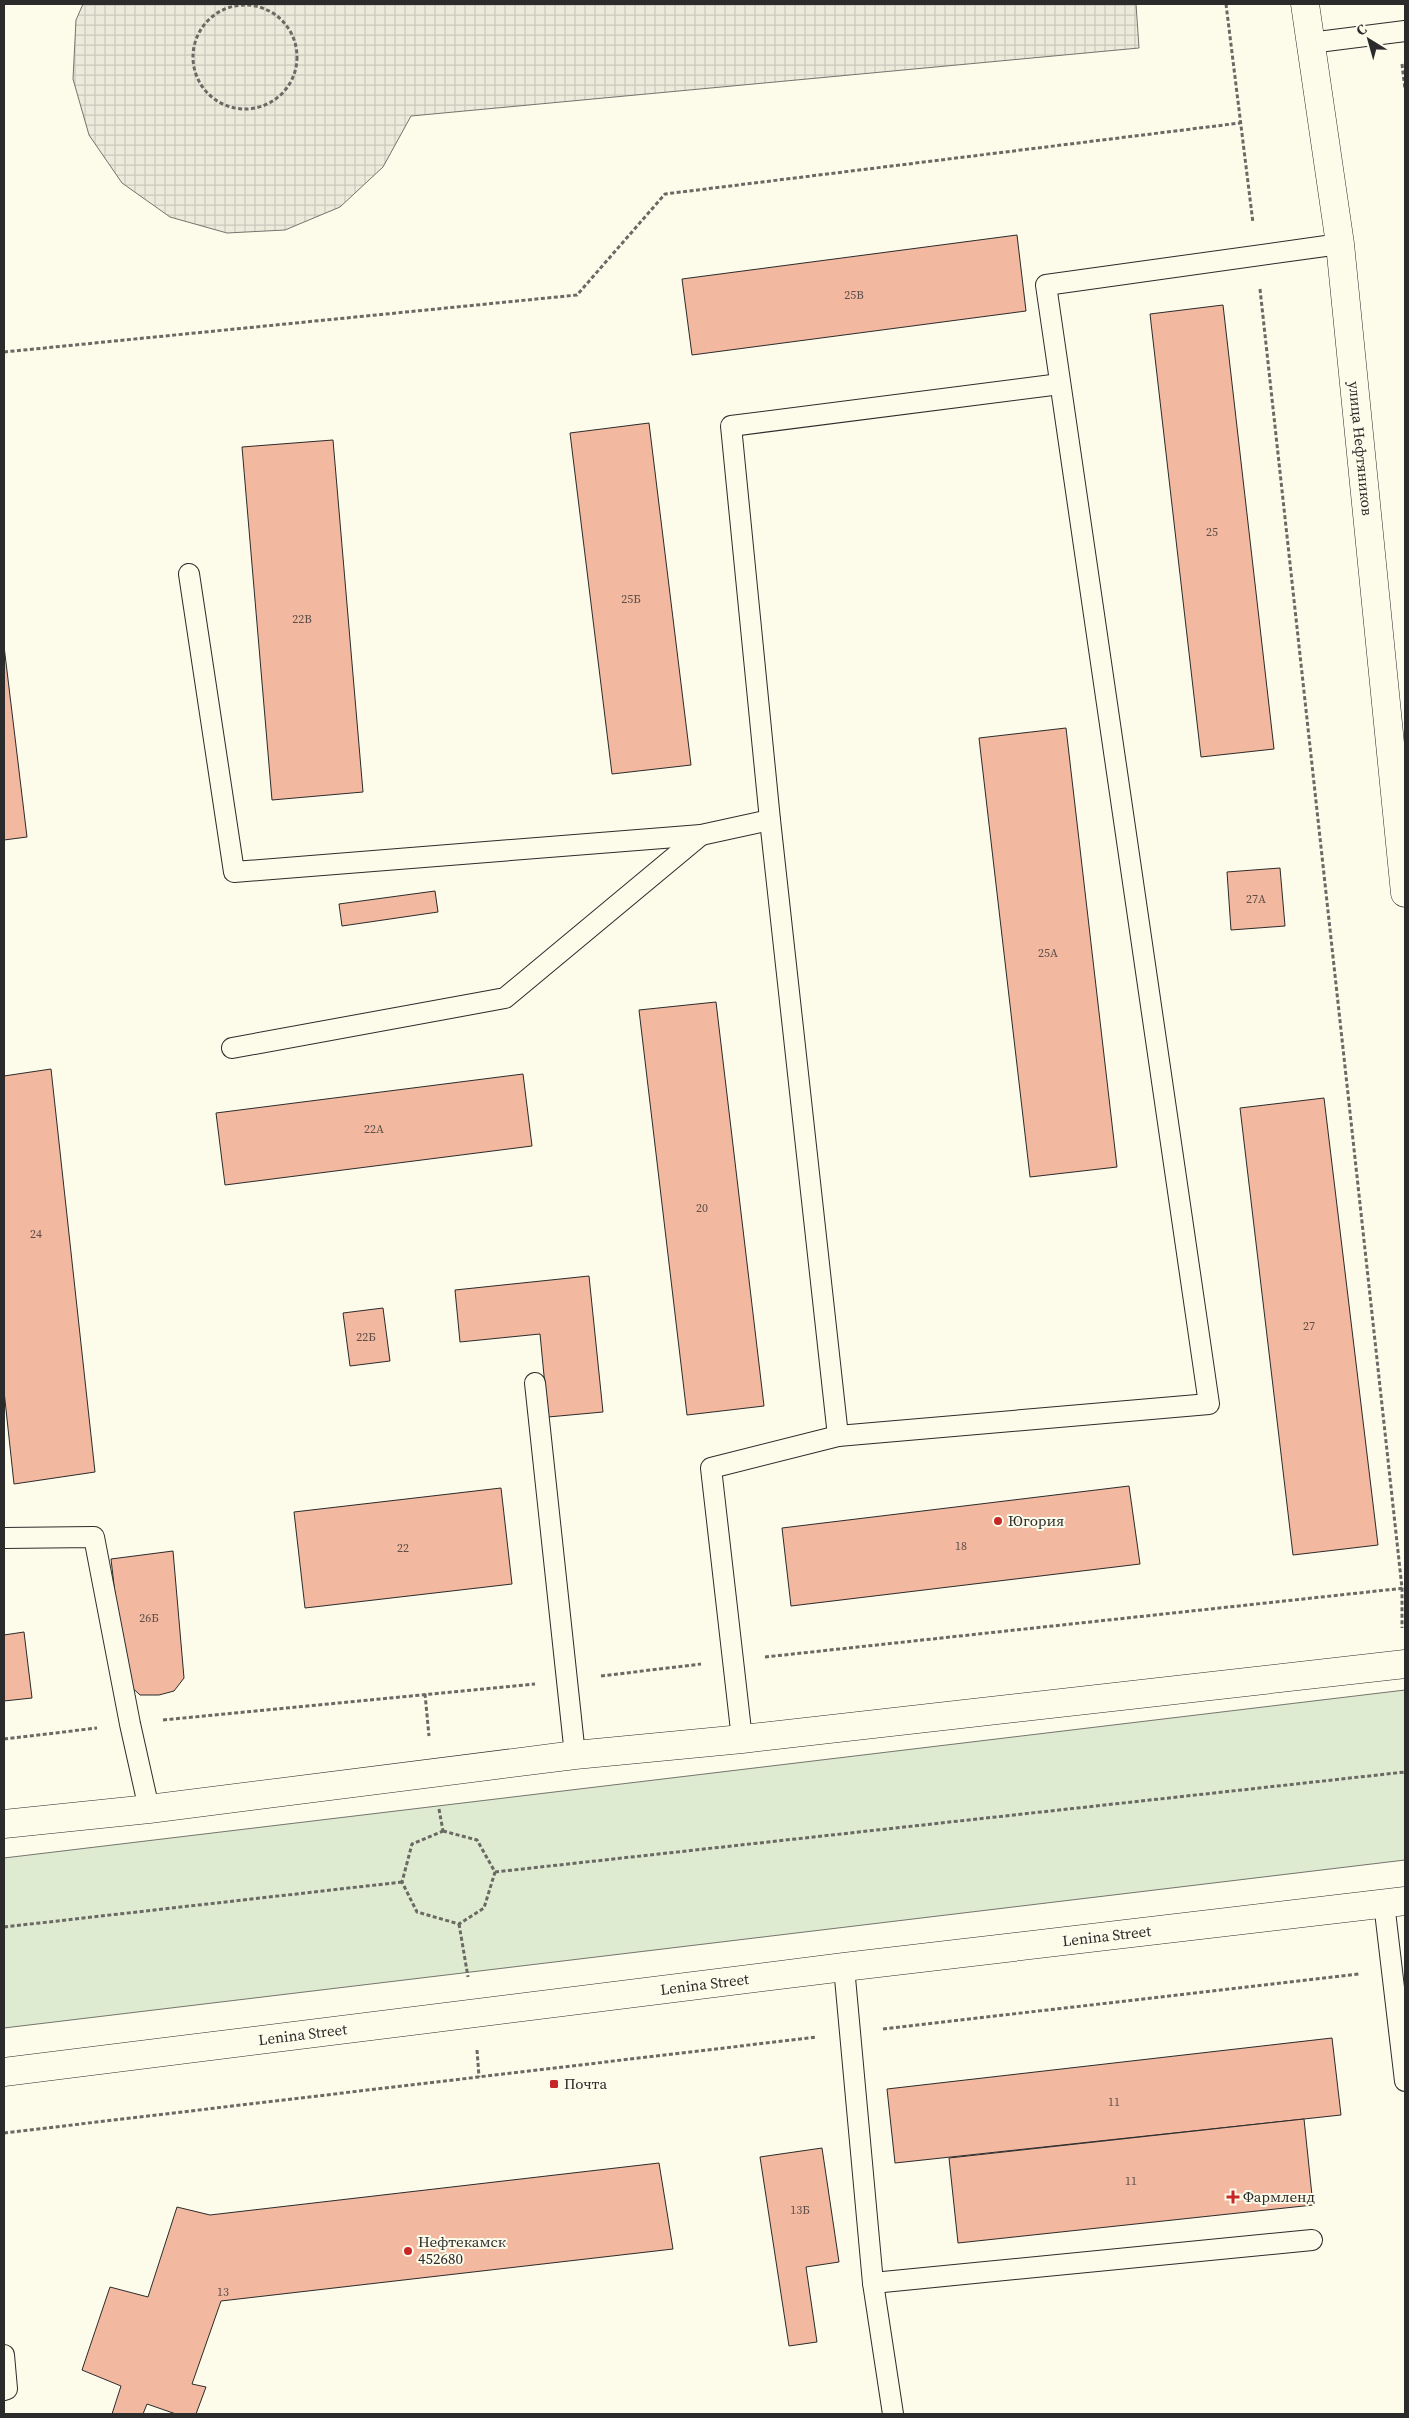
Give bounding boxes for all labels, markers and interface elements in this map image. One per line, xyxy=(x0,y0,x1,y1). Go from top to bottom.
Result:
north arrow xyxy=(1344,15,1394,65)
text: С xyxy=(1352,19,1371,40)
house number: 25В xyxy=(844,287,864,303)
street label: улица Нефтяников xyxy=(1344,380,1378,517)
house number: 25 xyxy=(1206,524,1218,540)
house number: 25Б xyxy=(621,591,641,607)
house number: 22В xyxy=(292,611,312,627)
house number: 27А xyxy=(1246,891,1266,907)
house number: 25А xyxy=(1038,945,1058,961)
house number: 22А xyxy=(364,1121,384,1137)
house number: 20 xyxy=(696,1200,708,1216)
house number: 24 xyxy=(30,1226,42,1242)
house number: 27 xyxy=(1303,1318,1315,1334)
house number: 22Б xyxy=(356,1329,376,1345)
place label: Югория xyxy=(1008,1510,1064,1531)
marker: Югория xyxy=(992,1515,1004,1527)
house number: 18 xyxy=(955,1538,967,1554)
house number: 22 xyxy=(397,1540,409,1556)
house number: 26Б xyxy=(139,1610,159,1626)
street label: Lenina Street xyxy=(1061,1920,1152,1951)
street label: Lenina Street xyxy=(659,1968,750,2000)
street label: Lenina Street xyxy=(257,2018,348,2050)
place label: Почта xyxy=(564,2073,607,2094)
marker: Почта xyxy=(548,2078,560,2090)
house number: 11 xyxy=(1108,2094,1120,2110)
house number: 11 xyxy=(1125,2173,1137,2189)
place label: Фармленд xyxy=(1243,2186,1315,2207)
marker: Фармленд xyxy=(1227,2191,1239,2203)
house number: 13Б xyxy=(790,2202,810,2218)
place label: Нефтекамск 452680 xyxy=(418,2231,507,2269)
marker: Нефтекамск 452680 xyxy=(402,2245,414,2257)
house number: 13 xyxy=(217,2284,229,2300)

